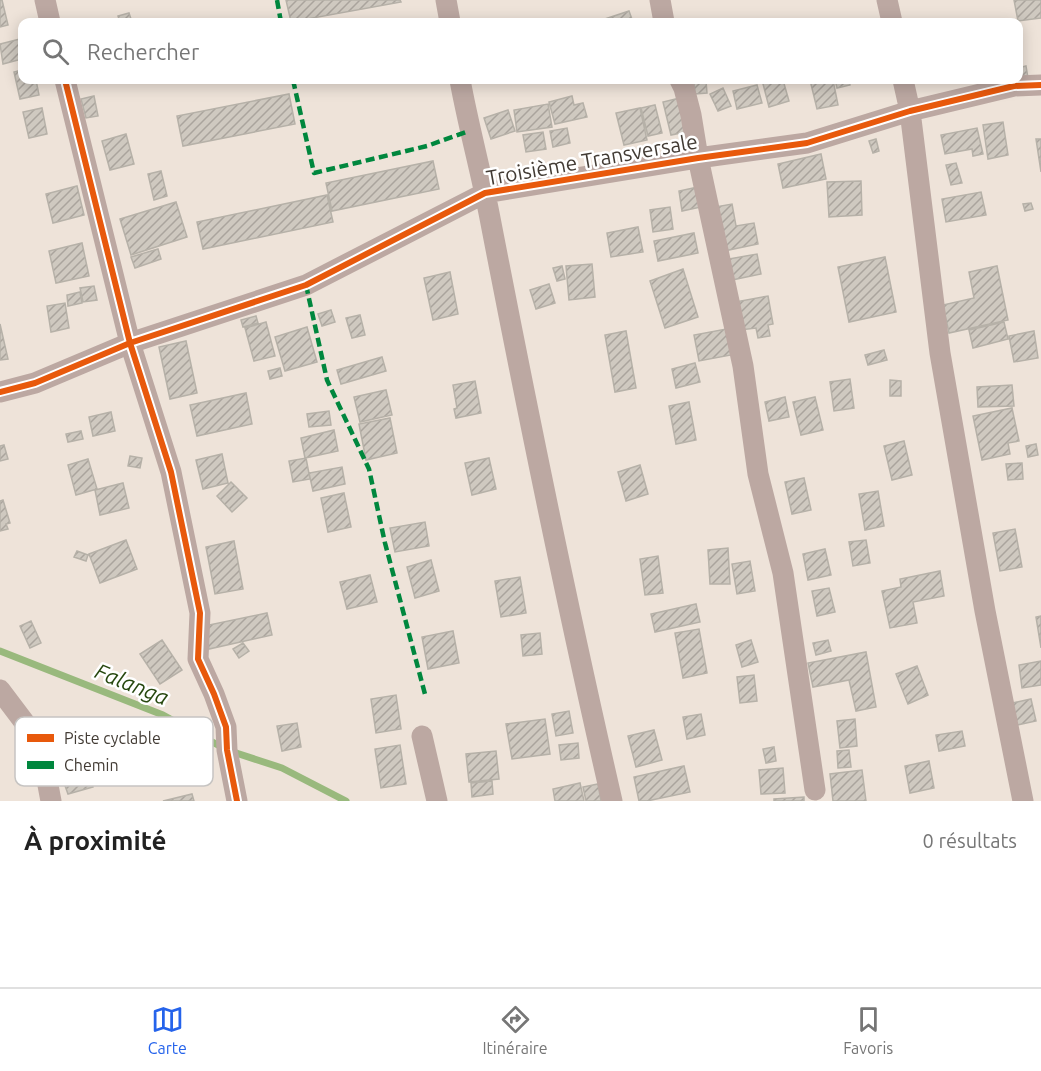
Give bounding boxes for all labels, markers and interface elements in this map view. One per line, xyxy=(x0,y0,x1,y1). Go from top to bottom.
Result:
search box xyxy=(18,18,1023,84)
icon: search xyxy=(39,35,72,68)
text: Rechercher xyxy=(87,39,199,64)
street label: Troisième Transversale xyxy=(484,129,699,189)
water label: Falanga xyxy=(92,658,173,710)
legend xyxy=(15,717,213,786)
text: Piste cyclable xyxy=(64,729,161,747)
text: Chemin xyxy=(64,756,119,774)
text: À proximité xyxy=(24,826,166,855)
text: 0 résultats xyxy=(923,829,1017,852)
tab: Carte xyxy=(148,1003,187,1057)
tab: Itinéraire xyxy=(482,1003,548,1057)
tab: Favoris xyxy=(843,1003,893,1057)

